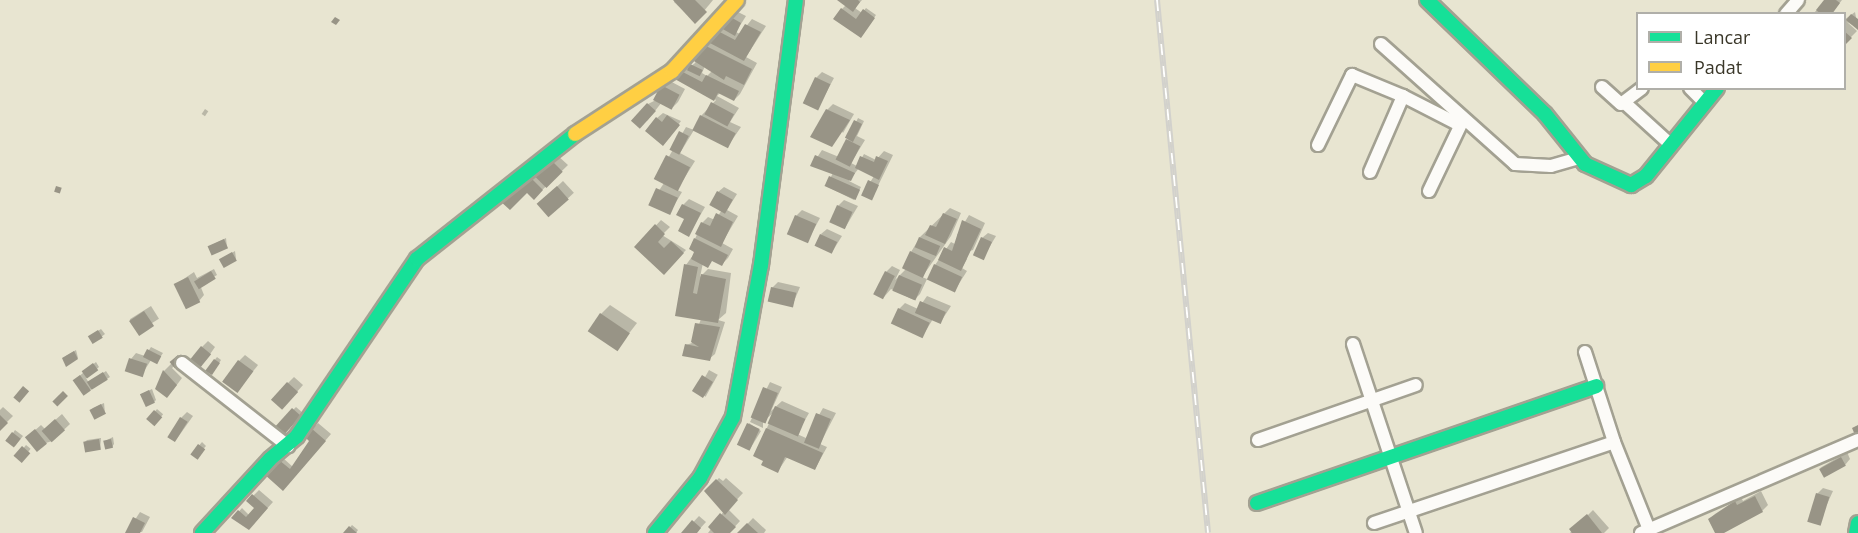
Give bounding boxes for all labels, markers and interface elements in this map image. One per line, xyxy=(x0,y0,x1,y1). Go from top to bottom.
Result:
legend xyxy=(1636,12,1846,90)
text: Lancar xyxy=(1694,25,1750,49)
text: Padat xyxy=(1694,55,1742,79)

